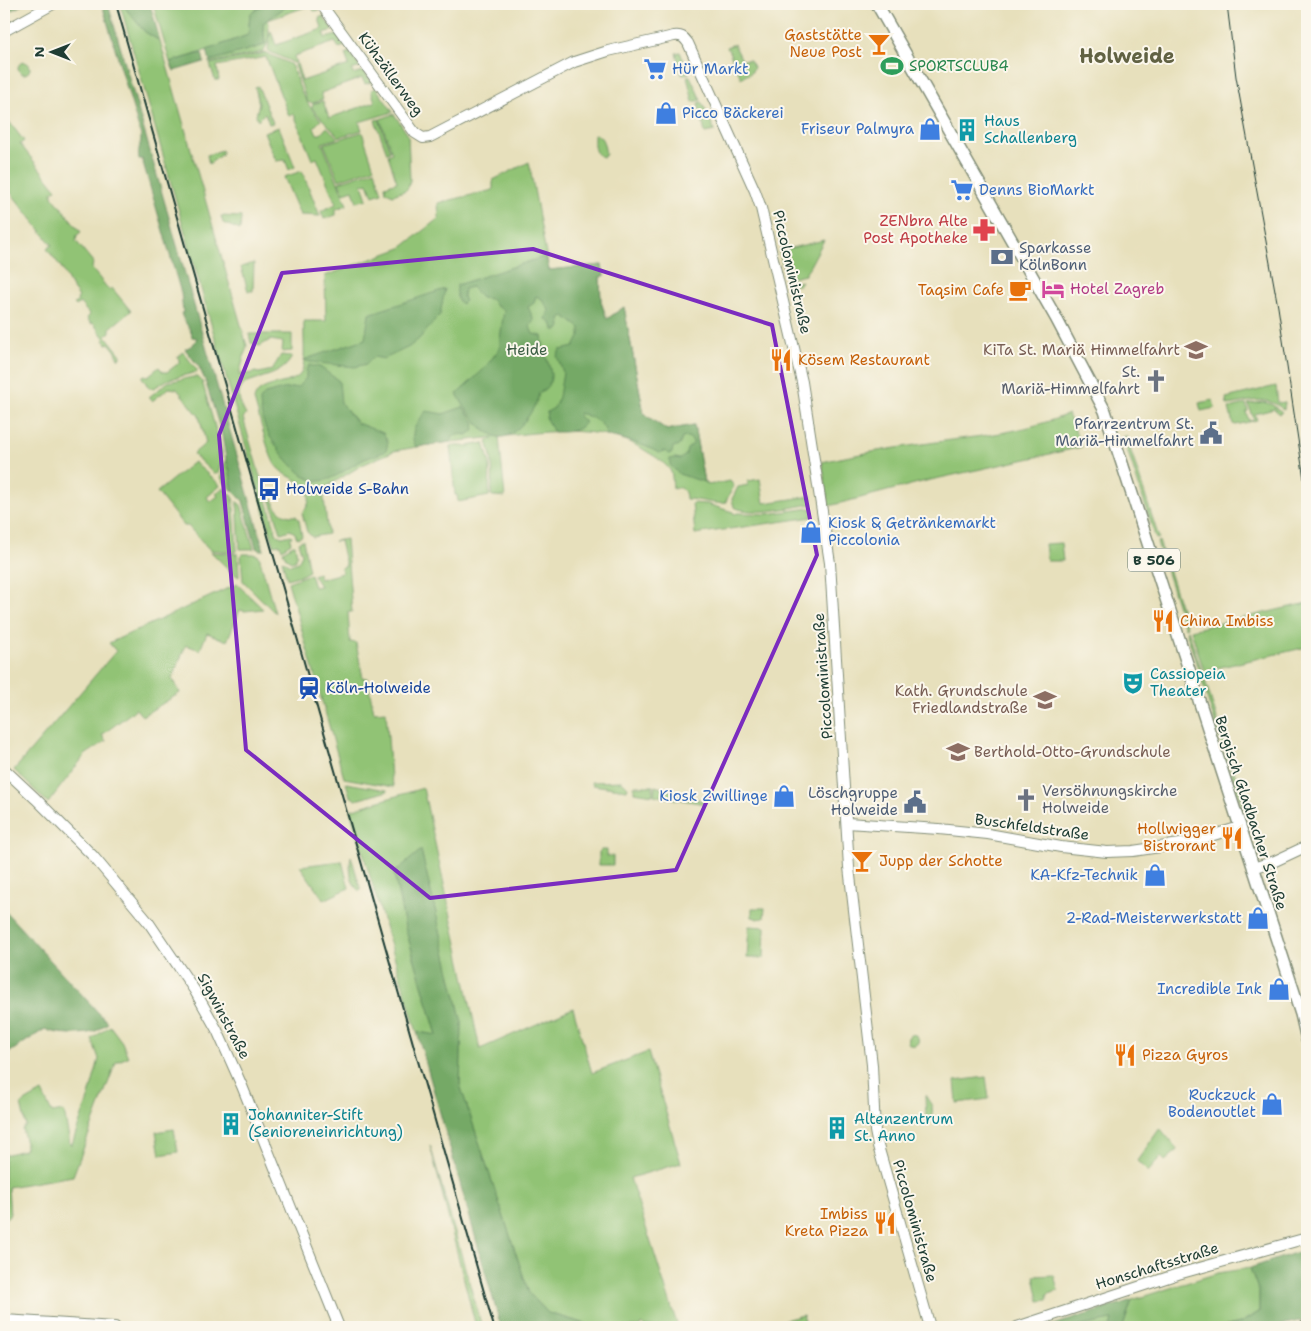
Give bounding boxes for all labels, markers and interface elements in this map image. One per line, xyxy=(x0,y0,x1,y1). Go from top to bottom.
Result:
place label: Gaststätte Neue Post xyxy=(784,25,862,62)
north arrow xyxy=(28,28,78,78)
street label: Kühzällerweg xyxy=(354,28,428,120)
bar icon: Gaststätte Neue Post xyxy=(866,31,892,57)
district label: Holweide xyxy=(1079,43,1175,69)
text: N xyxy=(30,46,48,58)
sports icon: SPORTSCLUB4 xyxy=(879,53,905,79)
supermarket icon: Hür Markt xyxy=(642,56,668,82)
place label: SPORTSCLUB4 xyxy=(909,56,1009,76)
place label: Hür Markt xyxy=(672,59,749,79)
shop icon: Picco Bäckerei xyxy=(653,100,679,126)
place label: Picco Bäckerei xyxy=(682,103,784,123)
place label: Haus Schallenberg xyxy=(984,111,1077,148)
shop icon: Friseur Palmyra xyxy=(917,116,943,142)
building icon: Haus Schallenberg xyxy=(954,117,980,143)
place label: Friseur Palmyra xyxy=(801,119,915,139)
supermarket icon: Denns BioMarkt xyxy=(949,177,975,203)
place label: Denns BioMarkt xyxy=(979,180,1095,200)
street label: Piccoloministraße xyxy=(768,208,816,336)
place label: ZENbra Alte Post Apotheke xyxy=(863,211,968,248)
pharmacy icon: ZENbra Alte Post Apotheke xyxy=(971,217,997,243)
place label: Sparkasse KölnBonn xyxy=(1019,238,1091,275)
bank icon: Sparkasse KölnBonn xyxy=(989,244,1015,270)
hotel icon: Hotel Zagreb xyxy=(1040,276,1066,302)
cafe icon: Taqsim Cafe xyxy=(1007,277,1033,303)
place label: Hotel Zagreb xyxy=(1070,279,1164,299)
place label: Taqsim Cafe xyxy=(918,280,1004,300)
school or university icon: KiTa St. Mariä Himmelfahrt xyxy=(1183,337,1209,363)
park label: Heide xyxy=(506,340,548,360)
place label: KiTa St. Mariä Himmelfahrt xyxy=(983,340,1180,360)
restaurant icon: Kösem Restaurant xyxy=(768,347,794,373)
place label: Kösem Restaurant xyxy=(798,350,930,370)
place label: St. Mariä-Himmelfahrt xyxy=(1001,362,1140,399)
church icon: St. Mariä-Himmelfahrt xyxy=(1143,368,1169,394)
place label: Pfarrzentrum St. Mariä-Himmelfahrt xyxy=(1055,414,1194,451)
public building icon: Pfarrzentrum St. Mariä-Himmelfahrt xyxy=(1198,420,1224,446)
bus stop icon: Holweide S-Bahn xyxy=(256,476,282,502)
place label: Holweide S-Bahn xyxy=(286,479,409,499)
place label: Kiosk & Getränkemarkt Piccolonia xyxy=(828,513,996,550)
shop icon: Kiosk & Getränkemarkt Piccolonia xyxy=(798,519,824,545)
road number: B 506 xyxy=(1128,548,1180,572)
restaurant icon: China Imbiss xyxy=(1150,608,1176,634)
place label: China Imbiss xyxy=(1180,611,1274,631)
street label: Piccoloministraße xyxy=(809,612,837,740)
place label: Cassiopeia Theater xyxy=(1150,664,1226,701)
theatre icon: Cassiopeia Theater xyxy=(1120,670,1146,696)
station icon: Köln-Holweide xyxy=(296,675,322,701)
place label: Köln-Holweide xyxy=(326,678,431,698)
place label: Kath. Grundschule Friedlandstraße xyxy=(895,681,1028,718)
school or university icon: Kath. Grundschule Friedlandstraße xyxy=(1032,687,1058,713)
street label: Bergisch Gladbacher Straße xyxy=(1210,713,1292,913)
school or university icon: Berthold-Otto-Grundschule xyxy=(945,739,971,765)
place label: Berthold-Otto-Grundschule xyxy=(974,742,1171,762)
place label: Versöhnungskirche Holweide xyxy=(1042,781,1177,818)
shop icon: Kiosk Zwillinge xyxy=(771,783,797,809)
place label: Löschgruppe Holweide xyxy=(808,783,898,820)
place label: Kiosk Zwillinge xyxy=(659,786,768,806)
church icon: Versöhnungskirche Holweide xyxy=(1013,787,1039,813)
public building icon: Löschgruppe Holweide xyxy=(902,789,928,815)
street label: Buschfeldstraße xyxy=(974,809,1090,845)
place label: Hollwigger Bistrorant xyxy=(1137,819,1216,856)
restaurant icon: Hollwigger Bistrorant xyxy=(1219,825,1245,851)
bar icon: Jupp der Schotte xyxy=(849,848,875,874)
place label: Jupp der Schotte xyxy=(879,851,1003,871)
shop icon: KA-Kfz-Technik xyxy=(1142,862,1168,888)
place label: KA-Kfz-Technik xyxy=(1030,865,1138,885)
shop icon: 2-Rad-Meisterwerkstatt xyxy=(1245,905,1271,931)
place label: 2-Rad-Meisterwerkstatt xyxy=(1066,908,1242,928)
street label: Sigwinstraße xyxy=(193,970,255,1062)
shop icon: Incredible Ink xyxy=(1266,976,1292,1002)
place label: Incredible Ink xyxy=(1157,979,1262,999)
restaurant icon: Pizza Gyros xyxy=(1112,1042,1138,1068)
place label: Pizza Gyros xyxy=(1142,1045,1228,1065)
place label: Ruckzuck Bodenoutlet xyxy=(1168,1085,1256,1122)
shop icon: Ruckzuck Bodenoutlet xyxy=(1259,1091,1285,1117)
place label: Johanniter-Stift (Senioreneinrichtung) xyxy=(248,1105,403,1142)
place label: Altenzentrum St. Anno xyxy=(854,1109,953,1146)
building icon: Johanniter-Stift (Senioreneinrichtung) xyxy=(218,1111,244,1137)
building icon: Altenzentrum St. Anno xyxy=(824,1115,850,1141)
street label: Piccoloministraße xyxy=(888,1157,942,1285)
place label: Imbiss Kreta Pizza xyxy=(785,1204,869,1241)
restaurant icon: Imbiss Kreta Pizza xyxy=(872,1210,898,1236)
street label: Honschaftsstraße xyxy=(1093,1238,1221,1294)

